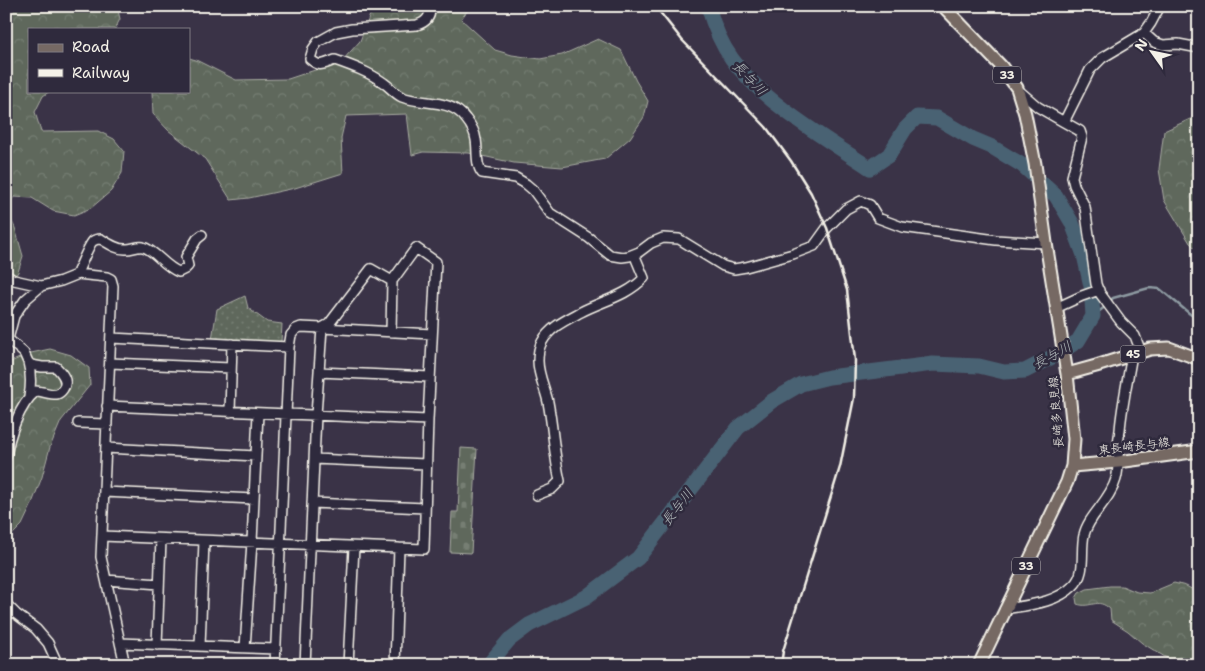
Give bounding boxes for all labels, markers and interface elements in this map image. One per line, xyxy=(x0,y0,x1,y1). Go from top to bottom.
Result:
legend xyxy=(28,28,190,92)
north arrow xyxy=(1128,28,1178,78)
text: N xyxy=(1131,35,1152,54)
text: Road xyxy=(72,37,110,57)
water label: 長与川 xyxy=(729,57,771,99)
text: Railway xyxy=(72,63,130,83)
road number: 33 xyxy=(993,66,1021,84)
water label: 長与川 xyxy=(1029,337,1075,373)
road number: 45 xyxy=(1120,346,1146,362)
street label: 長崎多良見線 xyxy=(1045,375,1067,449)
street label: 東長崎長与線 xyxy=(1097,434,1171,458)
water label: 長与川 xyxy=(657,485,697,529)
road number: 33 xyxy=(1012,558,1040,574)

